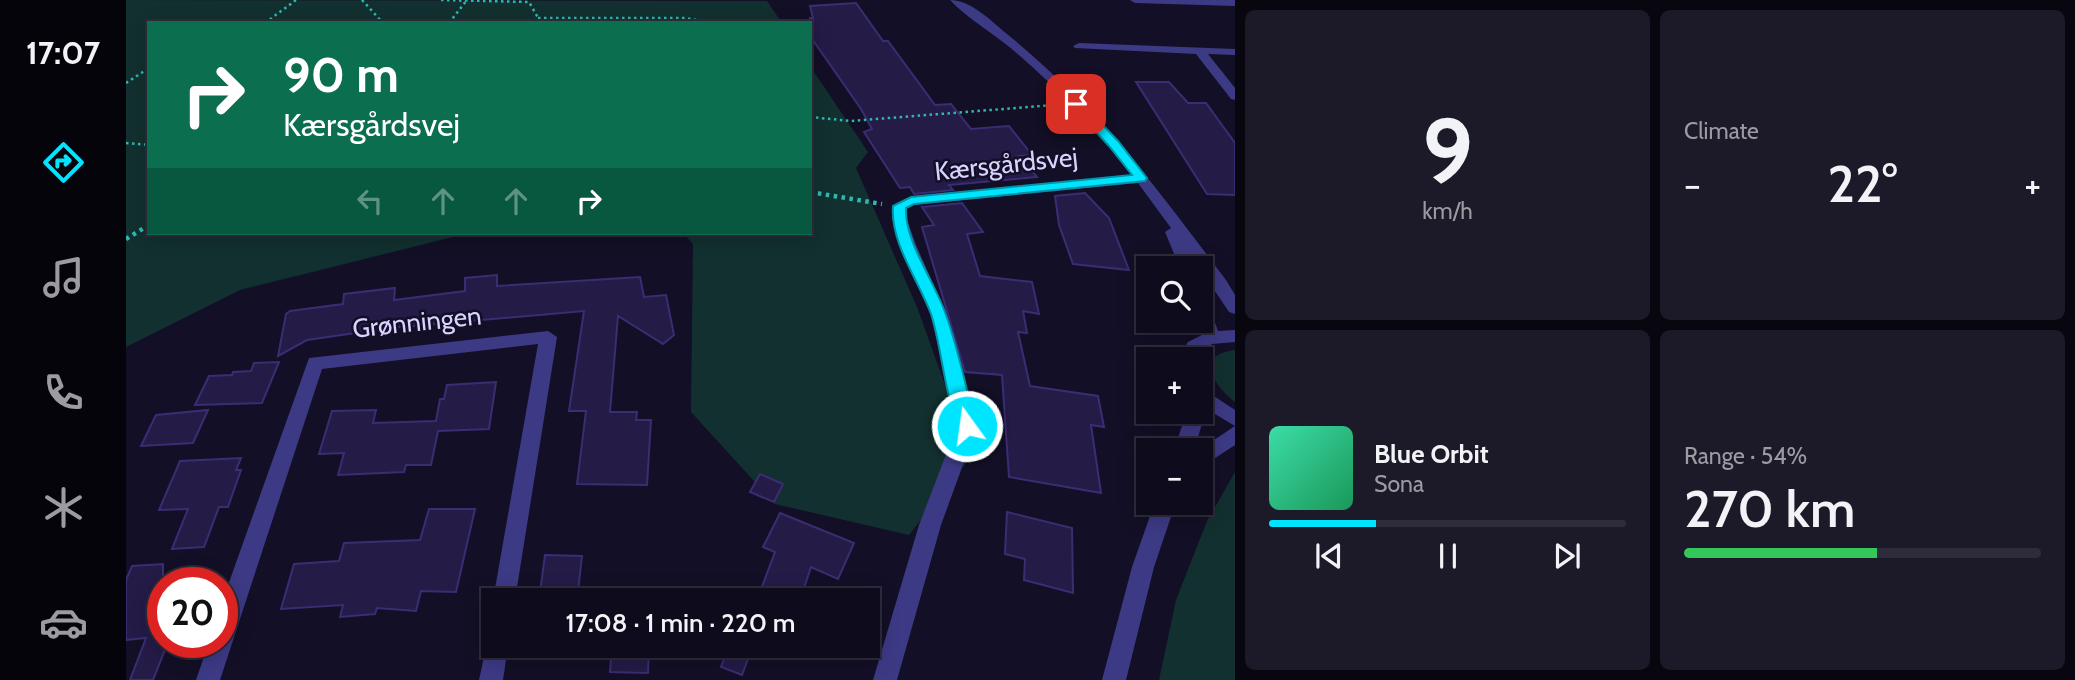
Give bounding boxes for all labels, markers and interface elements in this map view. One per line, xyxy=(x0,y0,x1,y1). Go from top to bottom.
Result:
text: 17:07 xyxy=(26,33,100,72)
text: 90 m xyxy=(283,45,399,104)
icon: right xyxy=(168,49,259,140)
pin xyxy=(1046,74,1106,134)
icon: arrive xyxy=(1057,85,1095,123)
text: 9 xyxy=(1422,96,1473,207)
text: Kærsgårdsvej xyxy=(283,105,460,144)
text: Climate xyxy=(1684,117,1759,145)
icon: directions xyxy=(39,138,88,187)
street label: Kærsgårdsvej xyxy=(933,141,1079,187)
text: 22° xyxy=(1828,152,1897,215)
text: − xyxy=(1684,161,1701,208)
text: + xyxy=(2024,161,2041,208)
icon: left xyxy=(351,182,389,220)
icon: ahead xyxy=(424,182,462,220)
icon: ahead xyxy=(497,182,535,220)
icon: right xyxy=(570,182,608,220)
text: km/h xyxy=(1422,197,1473,225)
icon: music xyxy=(39,253,88,302)
map controls xyxy=(1136,256,1213,515)
button: search xyxy=(1136,256,1213,333)
street label: Grønningen xyxy=(351,299,483,345)
button: + xyxy=(1136,347,1213,424)
icon: phone xyxy=(39,368,88,417)
position arrow xyxy=(930,389,1004,463)
button: − xyxy=(1136,438,1213,515)
text: Blue Orbit xyxy=(1374,438,1489,470)
text: Range · 54% xyxy=(1684,442,1807,470)
text: Sona xyxy=(1374,470,1424,498)
text: 270 km xyxy=(1684,477,1855,540)
icon: climate xyxy=(39,483,88,532)
icon: previous xyxy=(1310,537,1348,575)
icon: pause xyxy=(1429,537,1467,575)
icon: next xyxy=(1548,537,1586,575)
speed limit sign: 20 xyxy=(147,567,238,658)
icon: car xyxy=(39,598,88,647)
text: 17:08 · 1 min · 220 m xyxy=(566,607,795,639)

